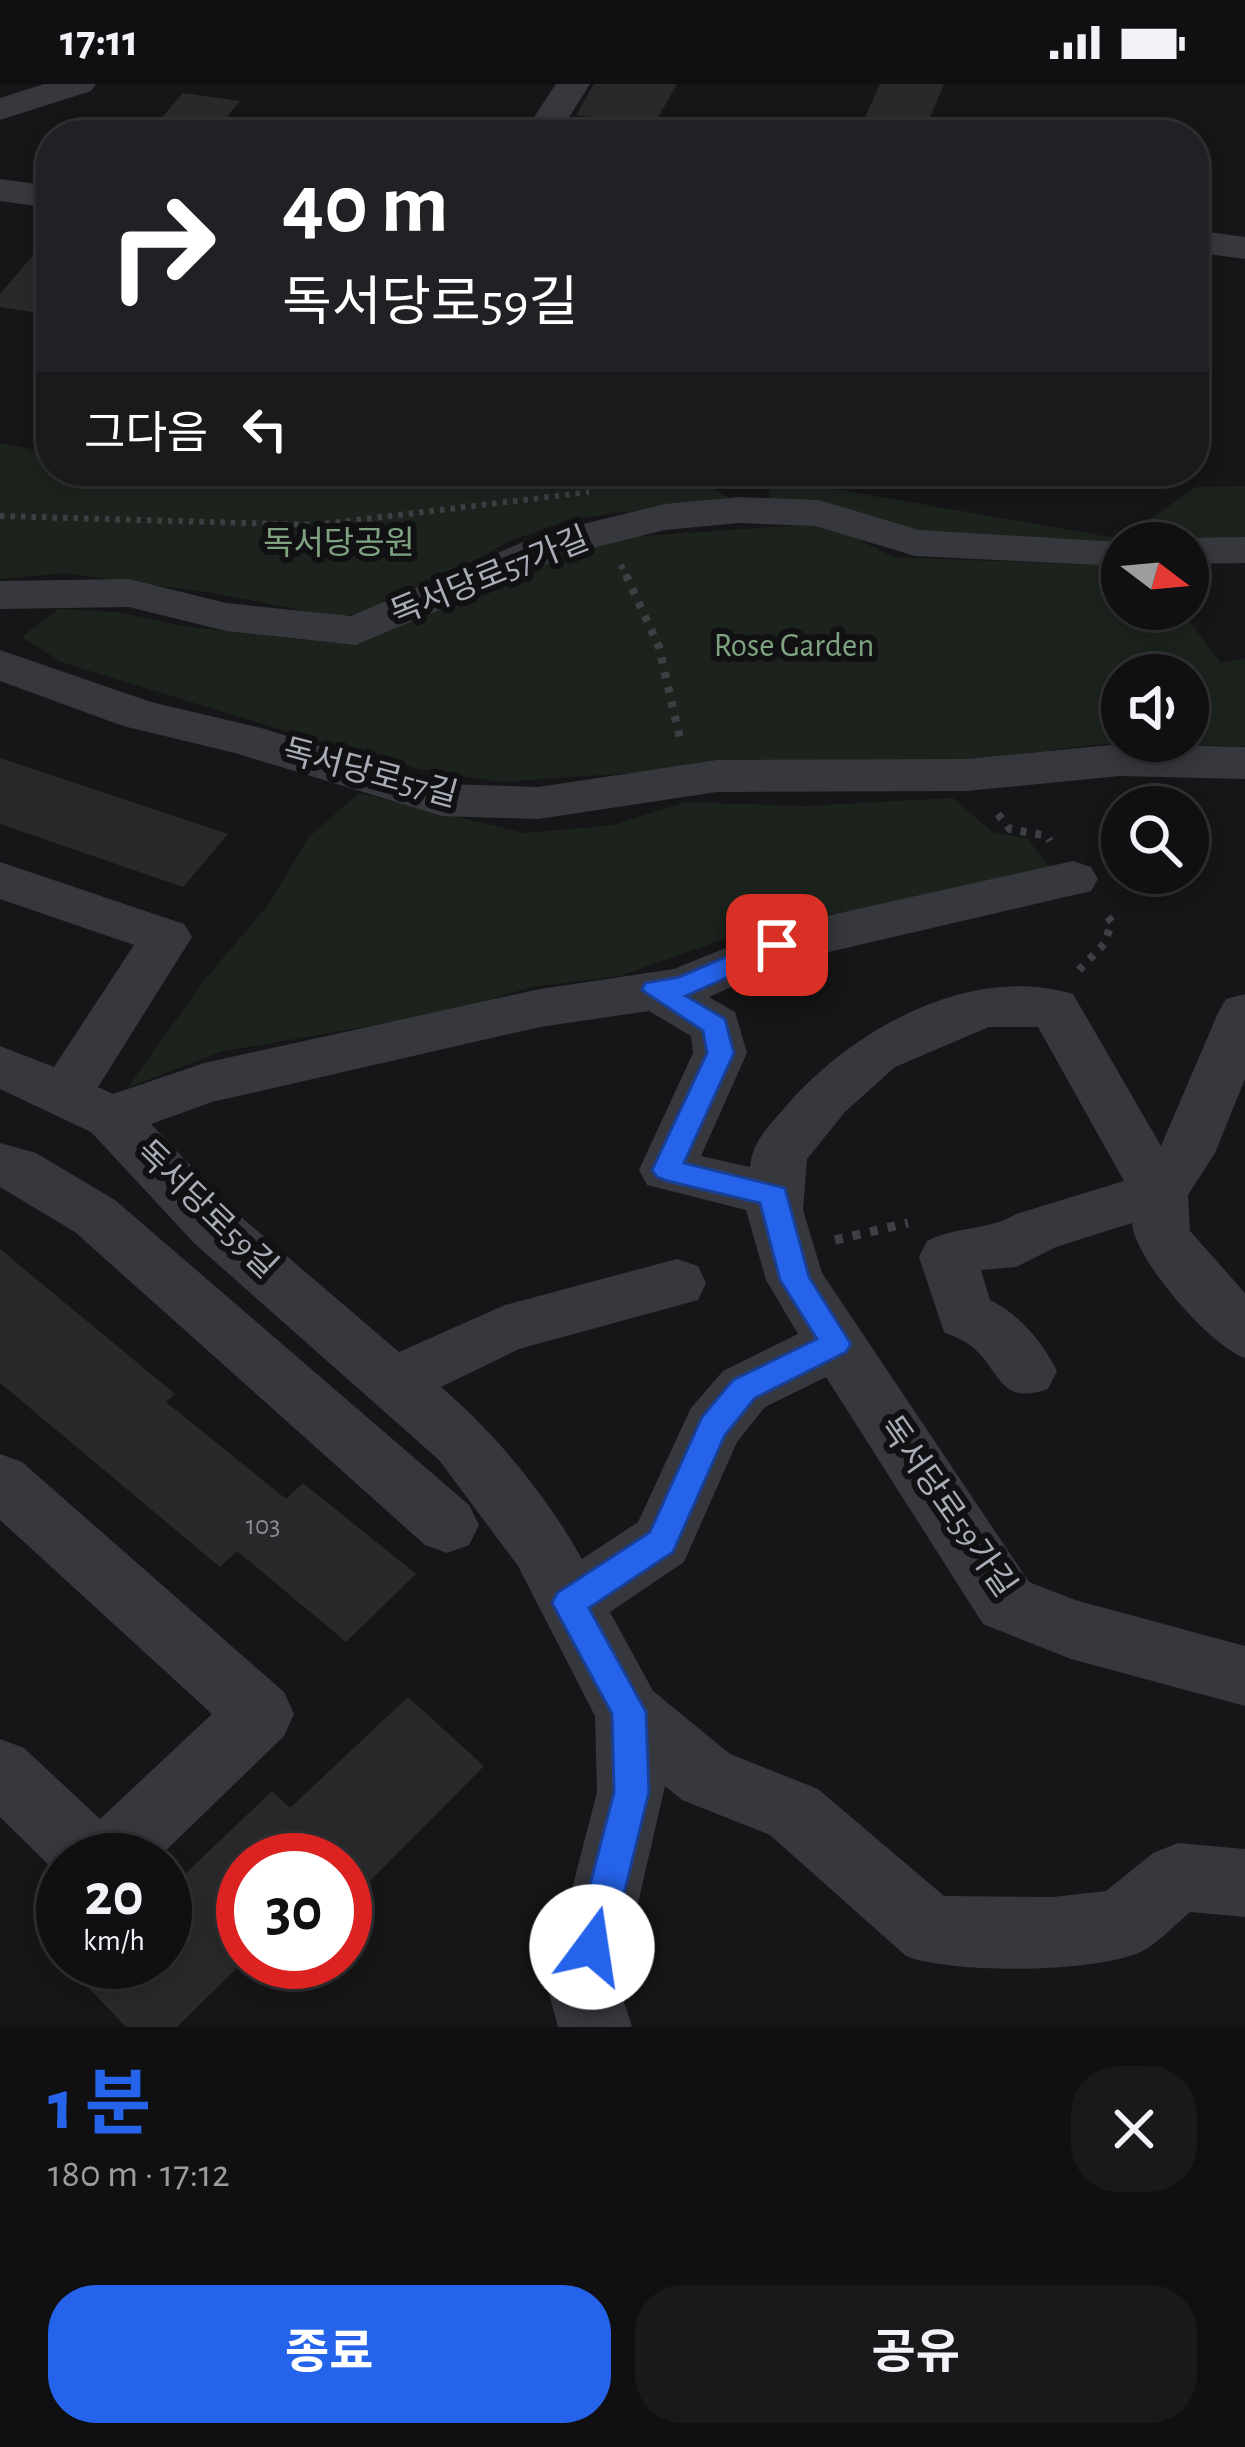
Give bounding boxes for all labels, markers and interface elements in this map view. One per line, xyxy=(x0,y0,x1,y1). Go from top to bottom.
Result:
text: 17:11 xyxy=(60,19,138,64)
text: 40 m xyxy=(282,164,449,248)
icon: right xyxy=(84,168,240,324)
text: 독서당로59길 xyxy=(282,277,578,331)
icon: left xyxy=(232,396,298,462)
text: 그다음 xyxy=(84,412,208,457)
street label: 독서당로57가길 xyxy=(386,521,593,632)
north arrow xyxy=(1101,522,1209,630)
map controls xyxy=(1101,522,1209,894)
park label: 독서당공원 xyxy=(263,526,415,561)
park label: Rose Garden xyxy=(714,630,874,663)
button: sound xyxy=(1101,654,1209,762)
street label: 독서당로57길 xyxy=(279,733,461,813)
button: search xyxy=(1101,786,1209,894)
pin xyxy=(726,894,828,996)
icon: arrive xyxy=(744,912,810,978)
street label: 독서당로59길 xyxy=(129,1134,284,1285)
street label: 독서당로59가길 xyxy=(873,1410,1023,1603)
house number: 103 xyxy=(246,1512,280,1539)
speed limit sign: 30 xyxy=(216,1833,372,1989)
text: 20 xyxy=(84,1866,144,1926)
position arrow xyxy=(529,1884,655,2010)
text: km/h xyxy=(83,1926,145,1956)
button: close xyxy=(1071,2066,1197,2192)
text: 1 분 xyxy=(48,2070,151,2142)
text: 180 m · 17:12 xyxy=(48,2155,230,2194)
button: 종료 xyxy=(48,2285,611,2423)
button: 공유 xyxy=(635,2285,1197,2423)

